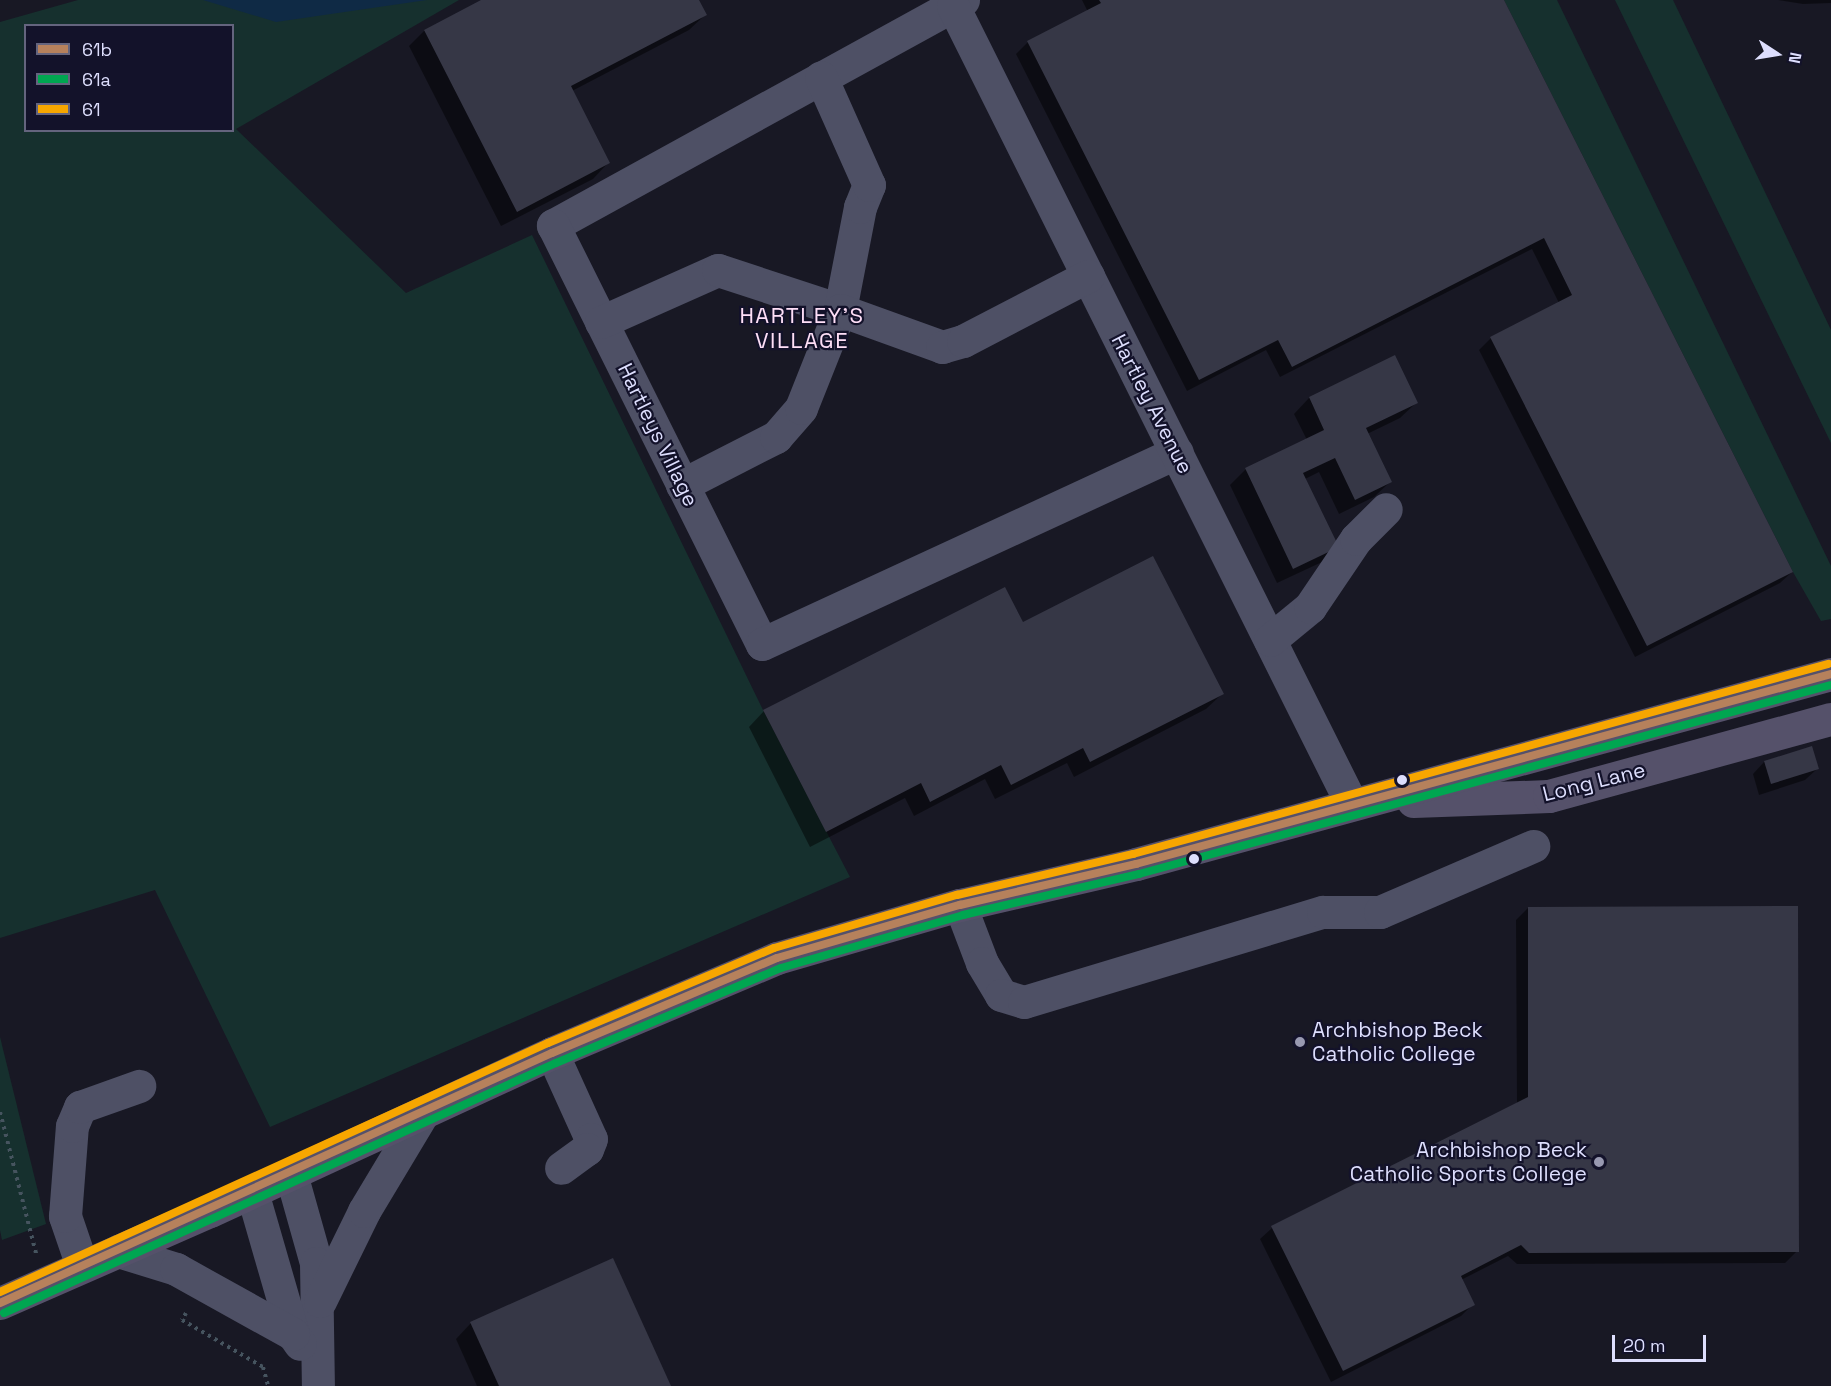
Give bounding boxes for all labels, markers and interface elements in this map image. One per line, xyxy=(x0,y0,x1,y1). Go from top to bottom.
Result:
legend xyxy=(24,24,234,132)
north arrow xyxy=(1747,24,1807,84)
text: 61b xyxy=(82,38,112,61)
text: N xyxy=(1784,50,1806,65)
text: 61a xyxy=(82,68,111,91)
text: 61 xyxy=(82,98,101,121)
district label: HARTLEY'S VILLAGE xyxy=(739,302,865,354)
street label: Hartley Avenue xyxy=(1106,330,1198,478)
street label: Hartleys Village xyxy=(612,359,704,511)
street label: Long Lane xyxy=(1540,757,1648,807)
unlabelled marker xyxy=(1396,774,1408,786)
unlabelled marker xyxy=(1188,853,1200,865)
place label: Archbishop Beck Catholic College xyxy=(1312,1017,1483,1067)
marker: Archbishop Beck Catholic College xyxy=(1293,1035,1307,1049)
place label: Archbishop Beck Catholic Sports College xyxy=(1350,1137,1587,1187)
marker: Archbishop Beck Catholic Sports College xyxy=(1592,1155,1606,1169)
scale bar xyxy=(1615,1323,1710,1361)
text: 20 m xyxy=(1623,1334,1666,1357)

